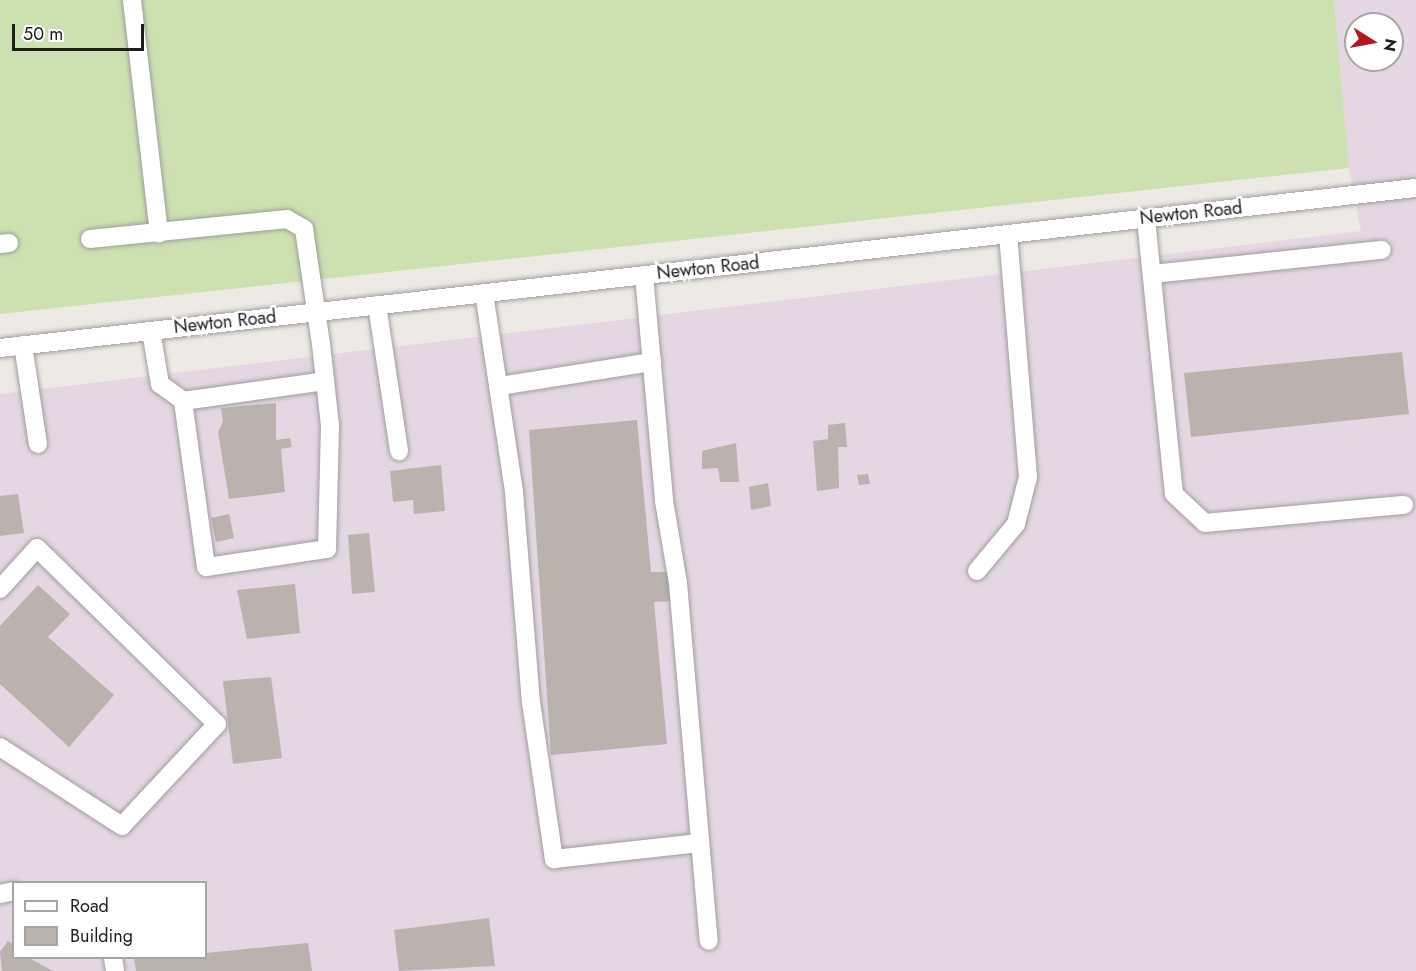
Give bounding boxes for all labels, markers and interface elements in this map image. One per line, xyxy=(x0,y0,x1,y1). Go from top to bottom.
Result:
scale bar xyxy=(15,12,147,50)
north arrow xyxy=(1344,12,1404,72)
text: 50 m xyxy=(23,21,63,47)
text: N xyxy=(1378,37,1403,54)
street label: Newton Road xyxy=(1139,197,1243,229)
street label: Newton Road xyxy=(656,252,760,284)
street label: Newton Road xyxy=(173,306,277,338)
legend xyxy=(12,881,207,959)
text: Road xyxy=(70,893,109,919)
text: Building xyxy=(70,923,133,949)

